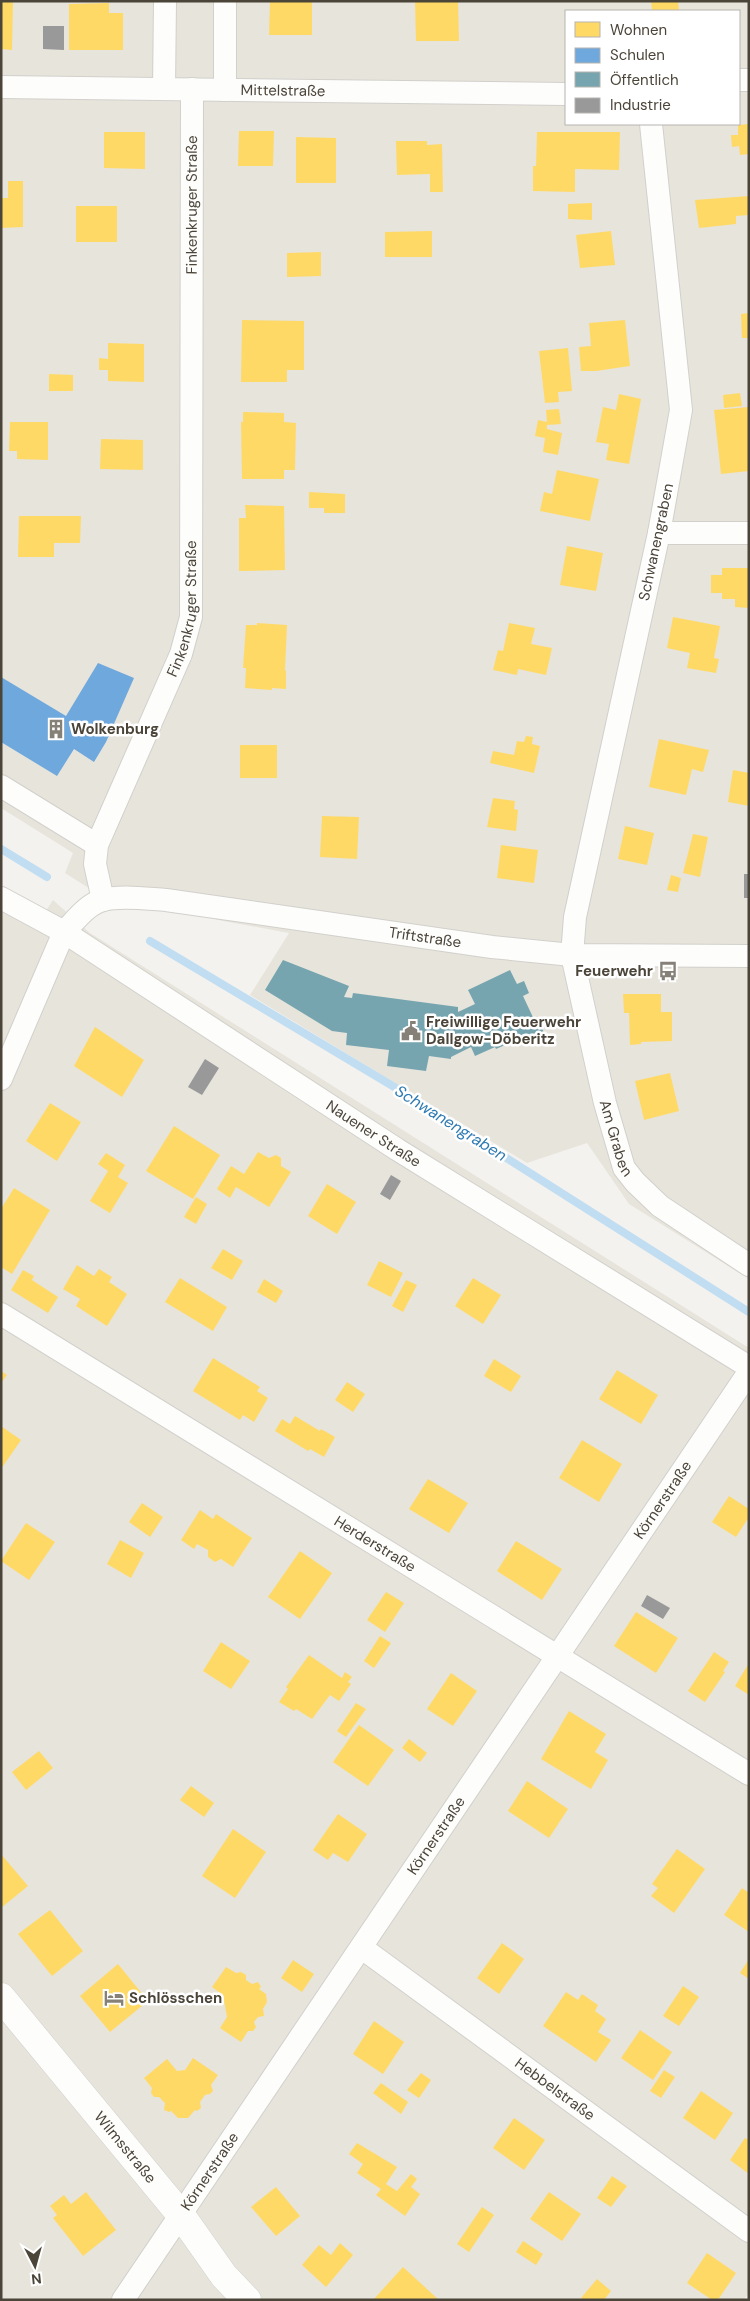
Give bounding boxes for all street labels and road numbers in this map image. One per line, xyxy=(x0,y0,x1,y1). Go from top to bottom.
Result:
street label: Mittelstraße xyxy=(240,80,325,101)
street label: Finkenkruger Straße xyxy=(182,135,202,274)
street label: Schwanengraben xyxy=(634,481,678,603)
street label: Finkenkruger Straße xyxy=(162,540,202,680)
street label: Triftstraße xyxy=(388,922,462,952)
street label: Nauener Straße xyxy=(322,1096,425,1172)
street label: Am Graben xyxy=(595,1097,637,1181)
street label: Körnerstraße xyxy=(629,1457,696,1543)
street label: Herderstraße xyxy=(330,1511,420,1577)
street label: Körnerstraße xyxy=(403,1793,470,1879)
street label: Hebbelstraße xyxy=(511,2053,599,2125)
street label: Wilmsstraße xyxy=(90,2107,161,2187)
street label: Körnerstraße xyxy=(176,2128,243,2215)

